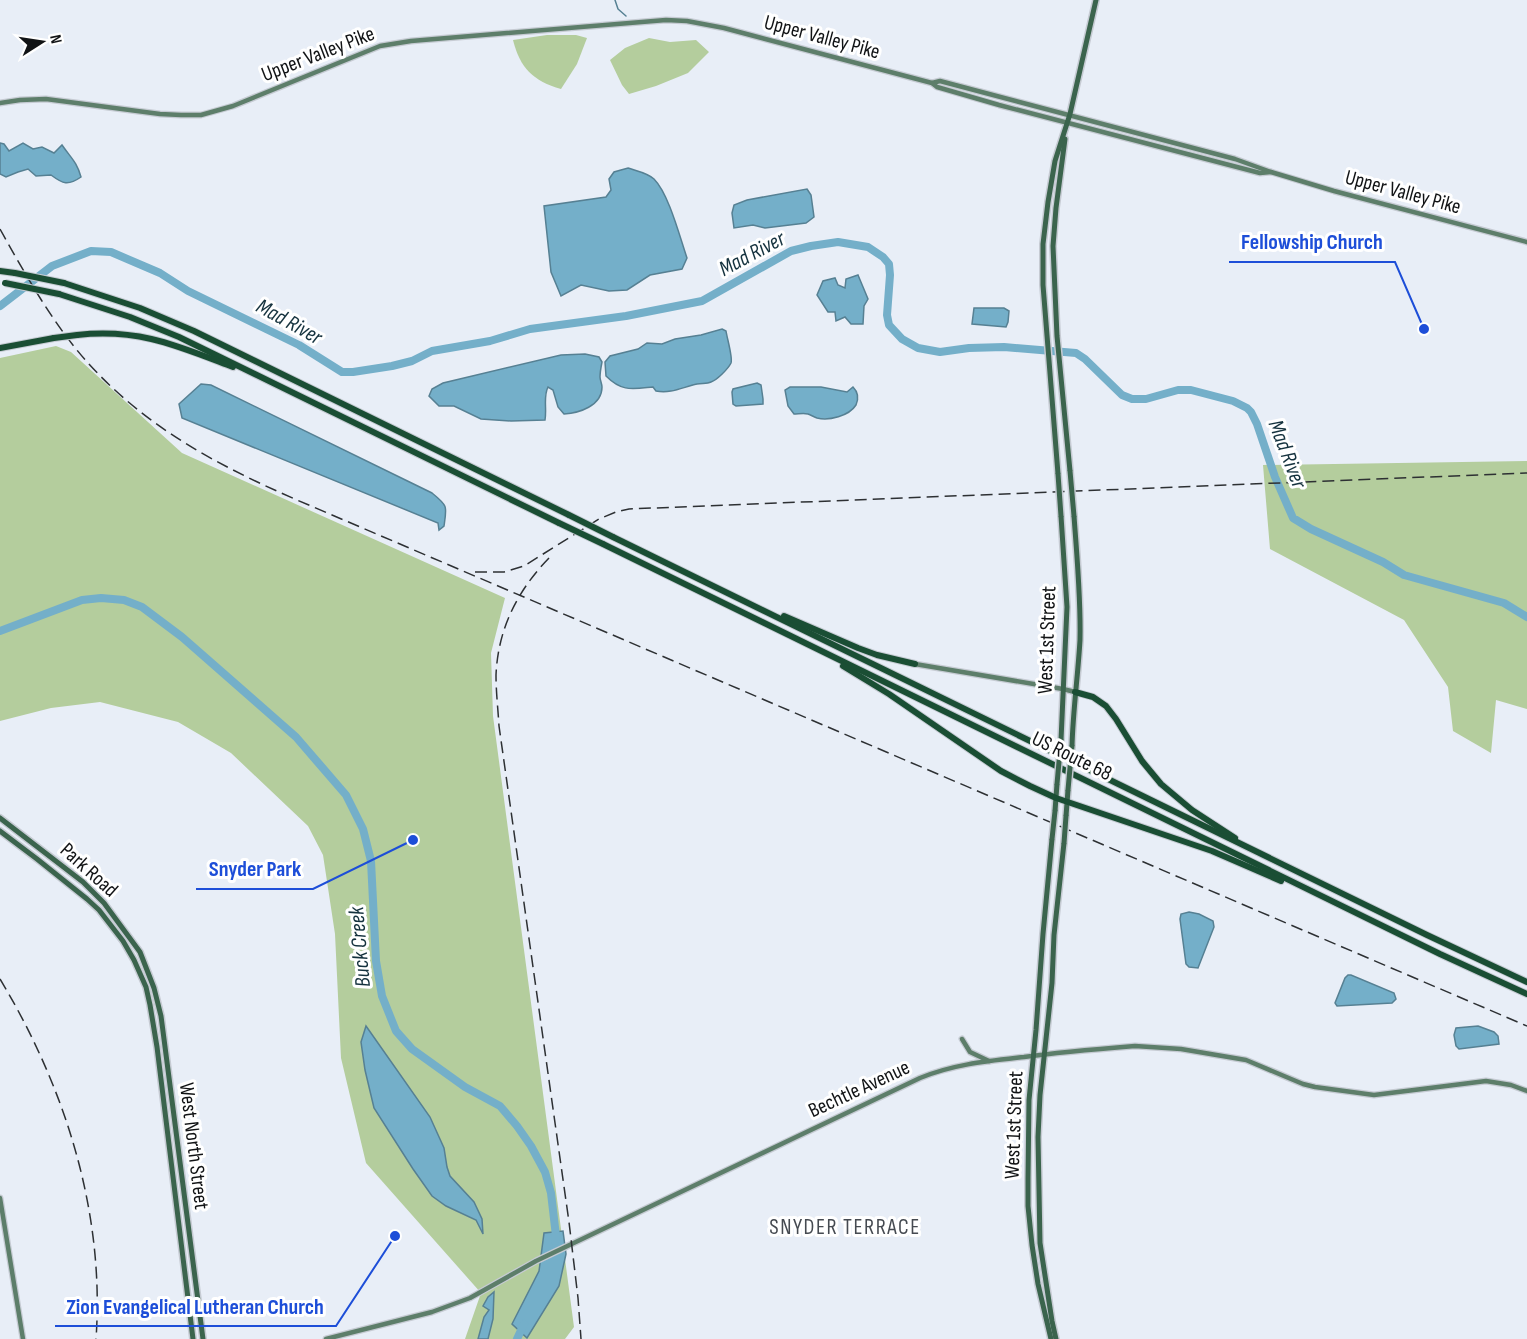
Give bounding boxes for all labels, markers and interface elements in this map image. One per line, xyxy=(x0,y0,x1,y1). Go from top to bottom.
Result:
street label: Upper Valley Pike xyxy=(761,10,883,64)
north arrow xyxy=(12,12,72,72)
street label: Upper Valley Pike xyxy=(258,21,378,87)
text: N xyxy=(45,33,65,45)
street label: Upper Valley Pike xyxy=(1342,165,1464,219)
callout: Fellowship Church xyxy=(1229,222,1395,262)
water label: Mad River xyxy=(714,225,790,283)
text: Fellowship Church xyxy=(1241,229,1383,256)
water label: Mad River xyxy=(251,293,327,351)
water label: Mad River xyxy=(1262,416,1313,493)
street label: West 1st Street xyxy=(1033,586,1061,694)
street label: US Route 68 xyxy=(1028,726,1116,786)
street label: Park Road xyxy=(55,838,123,902)
callout: Snyder Park xyxy=(196,849,313,889)
text: Snyder Park xyxy=(209,856,302,883)
water label: Buck Creek xyxy=(343,905,377,988)
street label: Bechtle Avenue xyxy=(804,1055,914,1123)
street label: West 1st Street xyxy=(1000,1071,1028,1179)
street label: West North Street xyxy=(174,1081,214,1211)
district label: SNYDER TERRACE xyxy=(769,1214,921,1241)
callout: Zion Evangelical Lutheran Church xyxy=(55,1286,336,1326)
text: Zion Evangelical Lutheran Church xyxy=(66,1294,324,1321)

